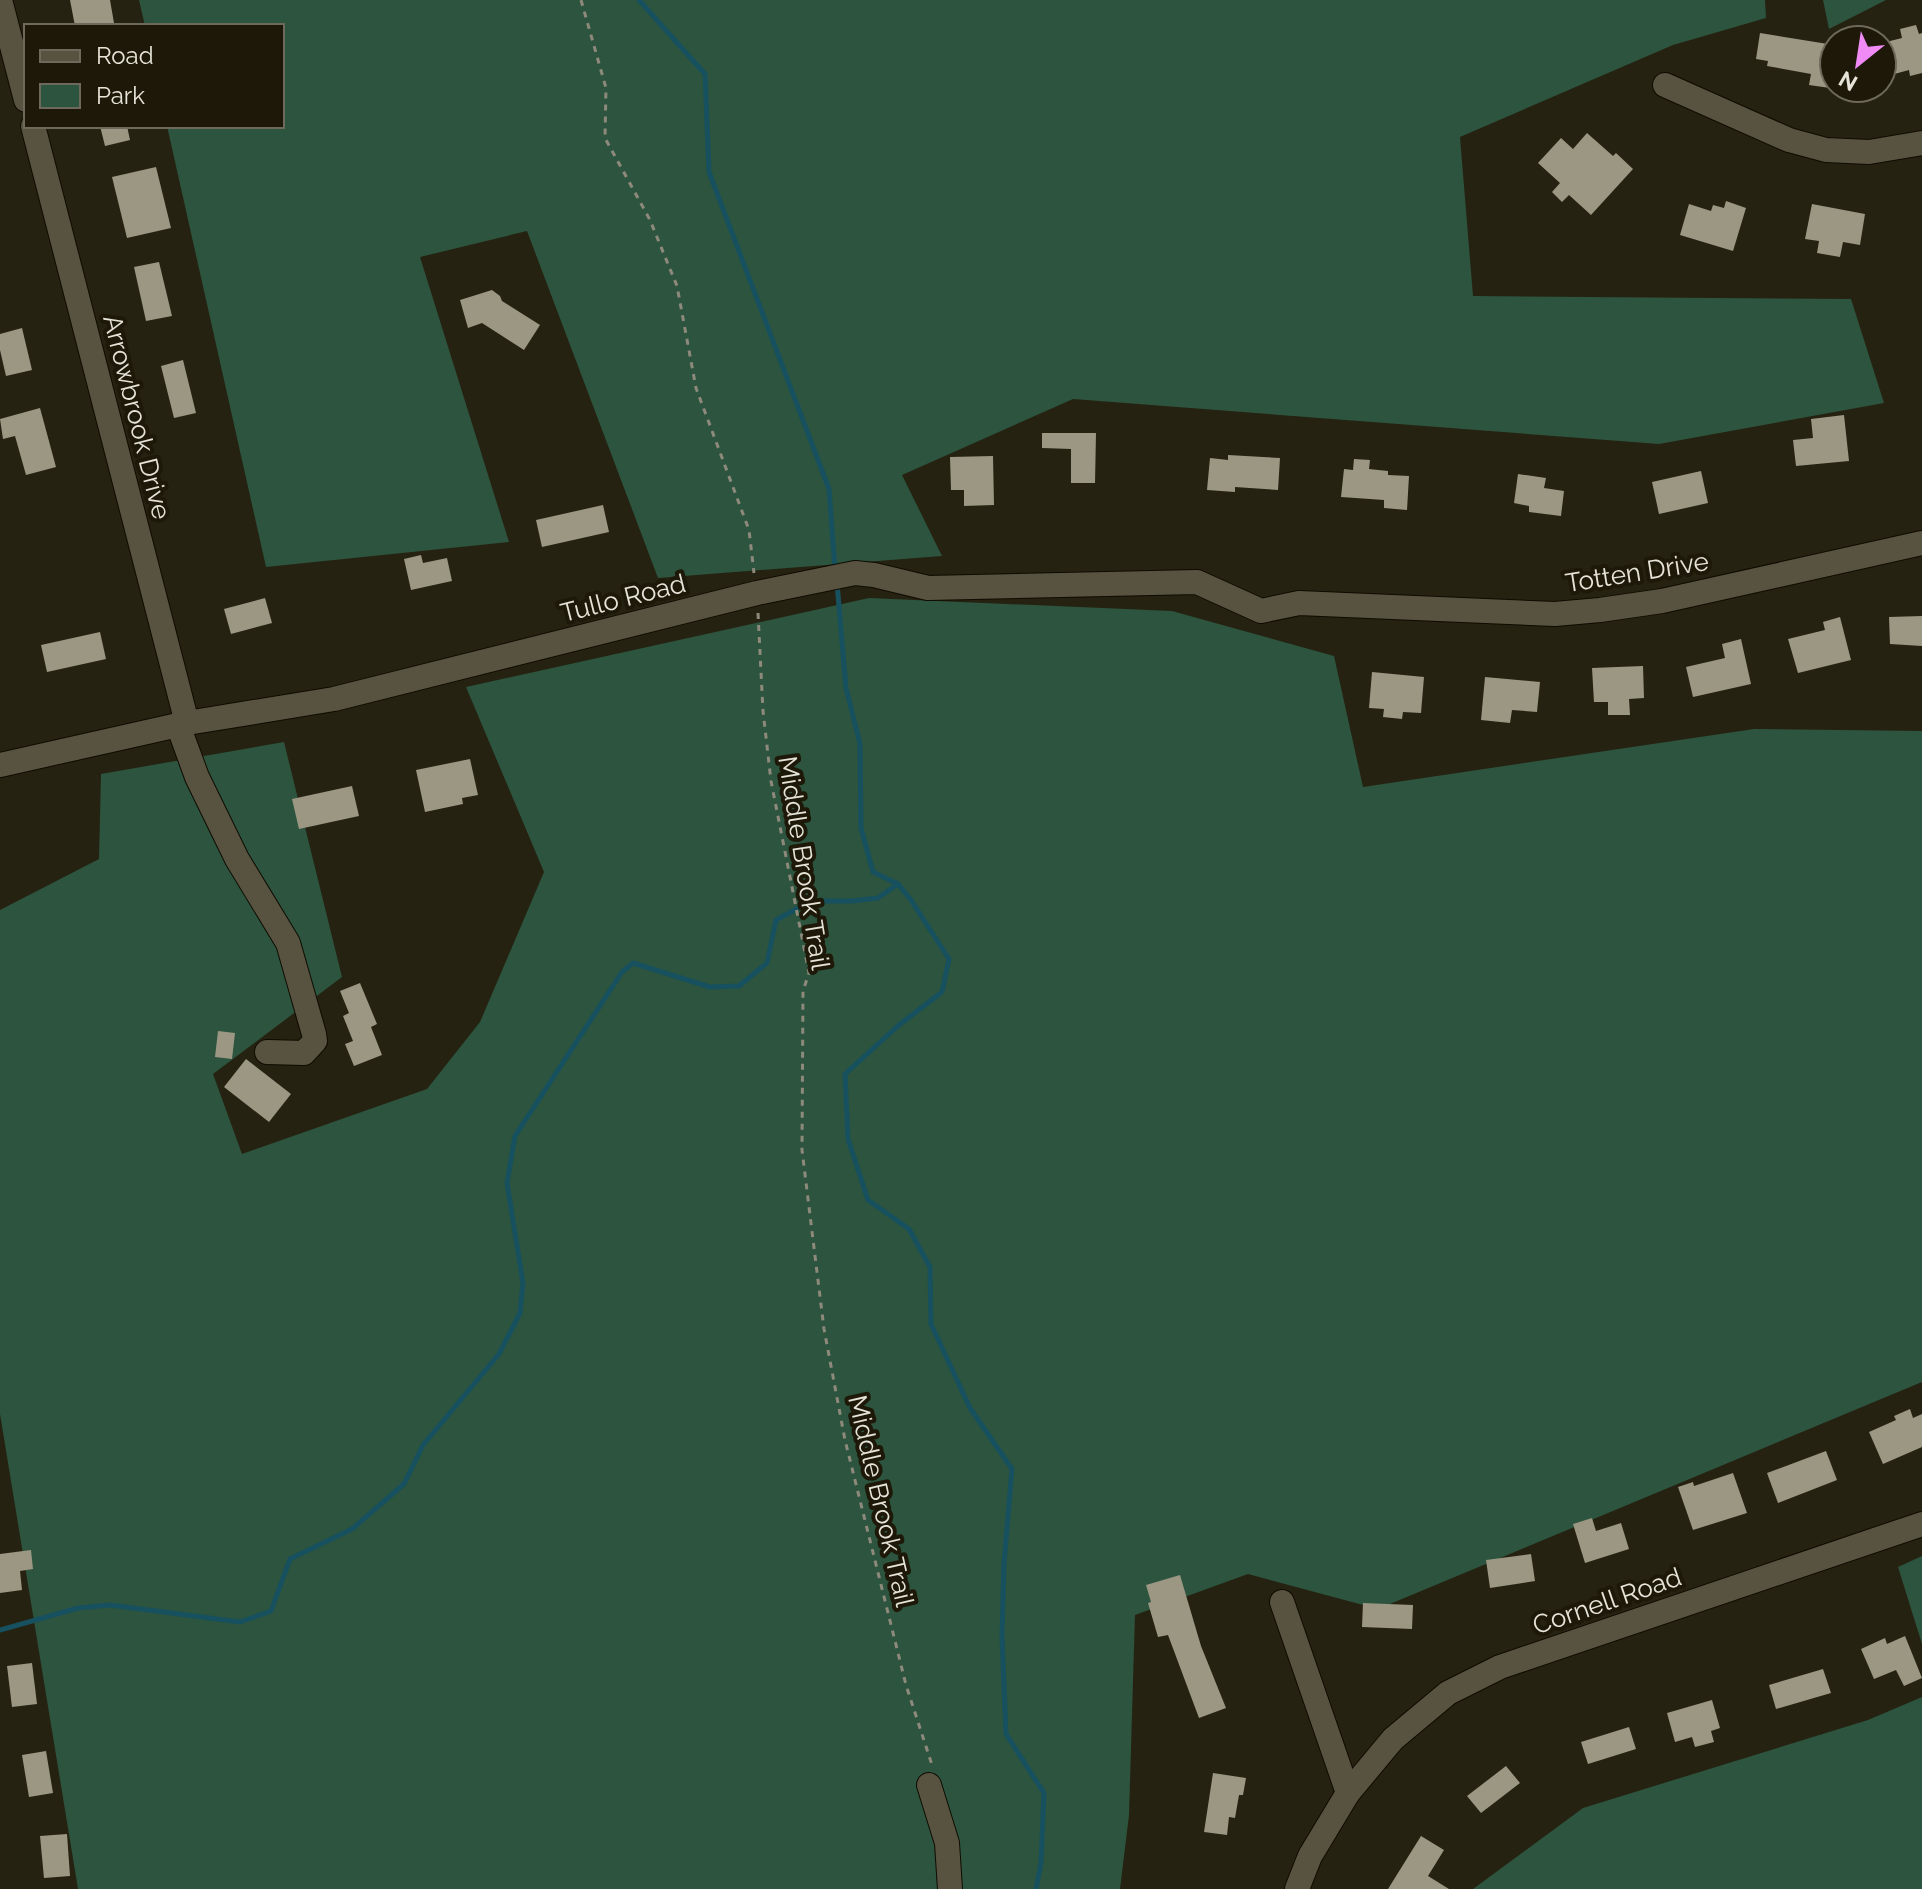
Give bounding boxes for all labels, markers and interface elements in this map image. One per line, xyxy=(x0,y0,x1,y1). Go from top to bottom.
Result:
legend xyxy=(24,24,284,128)
north arrow xyxy=(1818,24,1898,104)
text: Road xyxy=(96,41,154,70)
text: N xyxy=(1834,66,1862,97)
text: Park xyxy=(96,81,145,110)
street label: Arrowbrook Drive xyxy=(97,312,177,522)
street label: Totten Drive xyxy=(1563,546,1711,598)
street label: Tullo Road xyxy=(557,568,689,628)
street label: Middle Brook Trail xyxy=(772,754,836,973)
street label: Middle Brook Trail xyxy=(842,1392,920,1610)
street label: Cornell Road xyxy=(1529,1562,1685,1640)

